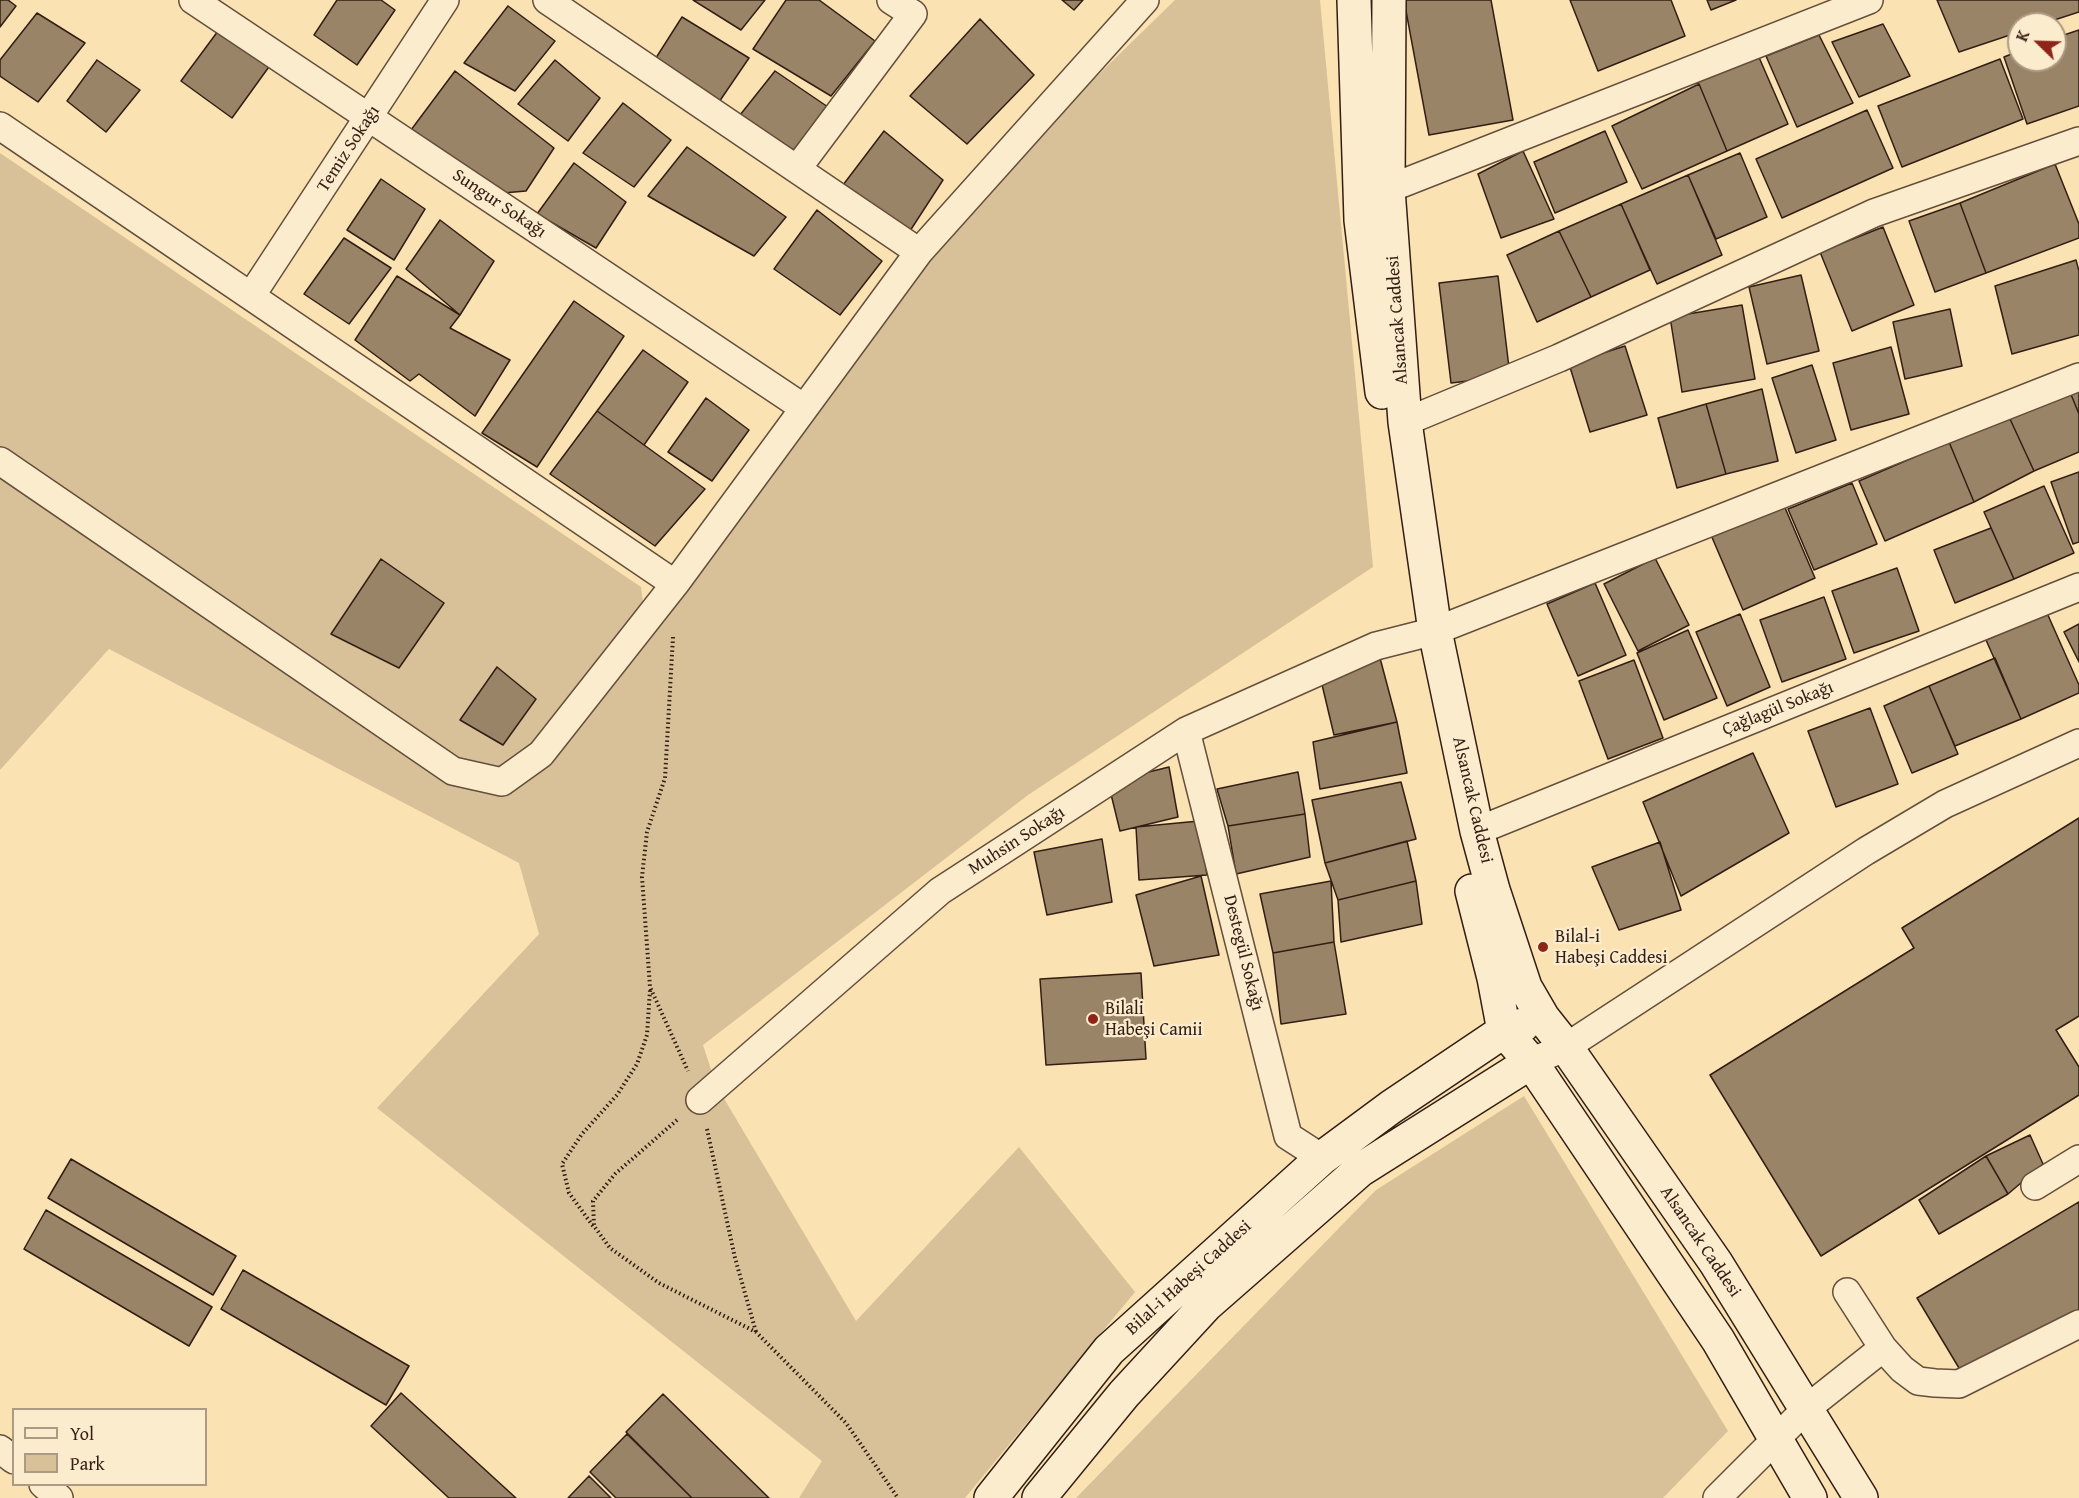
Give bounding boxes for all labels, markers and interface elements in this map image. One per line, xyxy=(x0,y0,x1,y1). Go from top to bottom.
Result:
north arrow xyxy=(2007,12,2067,72)
text: K xyxy=(2009,26,2035,45)
street label: Temiz Sokağı xyxy=(313,102,385,196)
street label: Sungur Sokağı xyxy=(448,165,550,243)
street label: Alsancak Caddesi xyxy=(1383,255,1413,385)
street label: Çağlagül Sokağı xyxy=(1719,677,1837,741)
street label: Alsancak Caddesi xyxy=(1447,734,1497,866)
street label: Muhsin Sokağı xyxy=(965,802,1069,880)
street label: Destegül Sokağı xyxy=(1218,893,1268,1013)
place label: Bilal-i Habeşi Caddesi xyxy=(1555,926,1668,968)
marker: Bilal-i Habeşi Caddesi xyxy=(1536,940,1550,954)
place label: Bilali Habeşi Camii xyxy=(1105,998,1202,1040)
marker: Bilali Habeşi Camii xyxy=(1086,1012,1100,1026)
street label: Alsancak Caddesi xyxy=(1655,1182,1745,1302)
street label: Bilal-i Habeşi Caddesi xyxy=(1122,1216,1256,1340)
legend xyxy=(12,1408,207,1486)
text: Yol xyxy=(70,1420,94,1447)
text: Park xyxy=(70,1450,105,1477)

